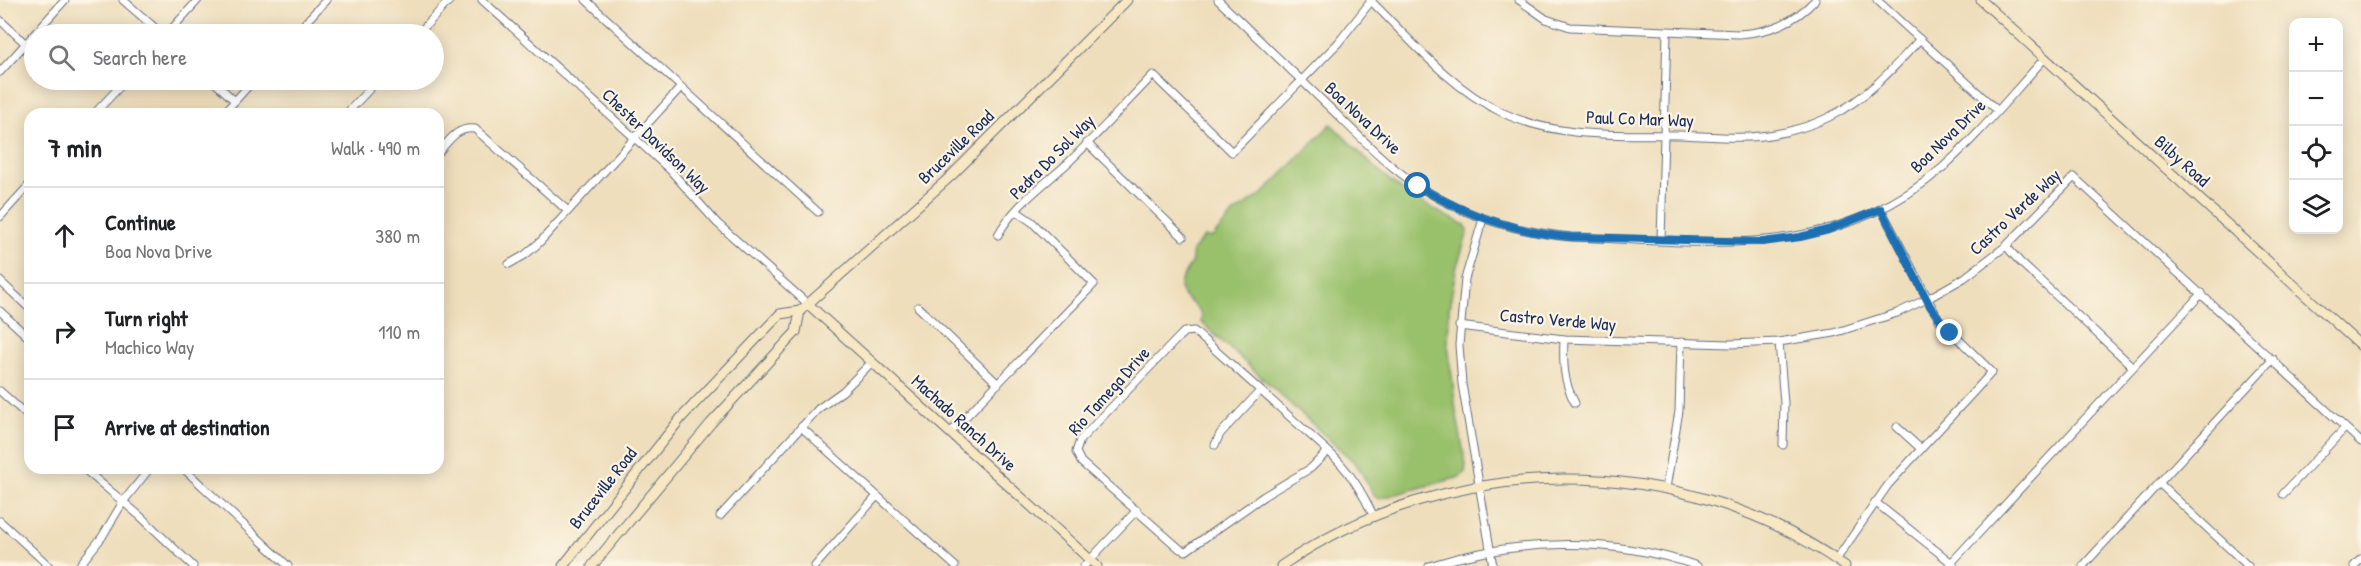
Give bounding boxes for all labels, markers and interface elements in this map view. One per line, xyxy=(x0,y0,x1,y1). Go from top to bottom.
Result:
map controls xyxy=(2289,18,2343,234)
button: + xyxy=(2289,18,2343,72)
search box xyxy=(24,24,444,90)
icon: search xyxy=(45,41,78,74)
text: Search here xyxy=(93,42,187,72)
button: − xyxy=(2289,72,2343,126)
street label: Boa Nova Drive xyxy=(1319,76,1407,160)
street label: Chester Davidson Way xyxy=(597,82,716,199)
street label: Boa Nova Drive xyxy=(1904,93,1991,178)
street label: Bruceville Road xyxy=(912,104,999,189)
street label: Paul Co Mar Way xyxy=(1586,104,1695,133)
street label: Pedra Do Sol Way xyxy=(1004,108,1100,205)
button: locate xyxy=(2289,126,2343,180)
street label: Bilby Road xyxy=(2149,129,2215,192)
text: 7 min xyxy=(48,130,102,165)
text: Walk · 490 m xyxy=(331,134,420,161)
street label: Castro Verde Way xyxy=(1963,162,2066,261)
route start xyxy=(1404,172,1430,198)
button: layers xyxy=(2289,180,2343,234)
text: Continue xyxy=(105,207,176,237)
icon: ahead xyxy=(48,219,81,252)
text: 380 m xyxy=(375,222,420,249)
text: Boa Nova Drive xyxy=(105,237,212,264)
street label: Castro Verde Way xyxy=(1499,302,1618,337)
text: Turn right xyxy=(105,303,188,333)
icon: right xyxy=(48,315,81,348)
text: 110 m xyxy=(378,318,420,345)
route end xyxy=(1936,319,1962,345)
text: Machico Way xyxy=(105,333,194,360)
street label: Rio Tamega Drive xyxy=(1062,341,1155,440)
street label: Machado Ranch Drive xyxy=(906,369,1022,477)
icon: arrive xyxy=(48,411,81,444)
text: Arrive at destination xyxy=(105,412,270,442)
street label: Bruceville Road xyxy=(563,442,642,534)

